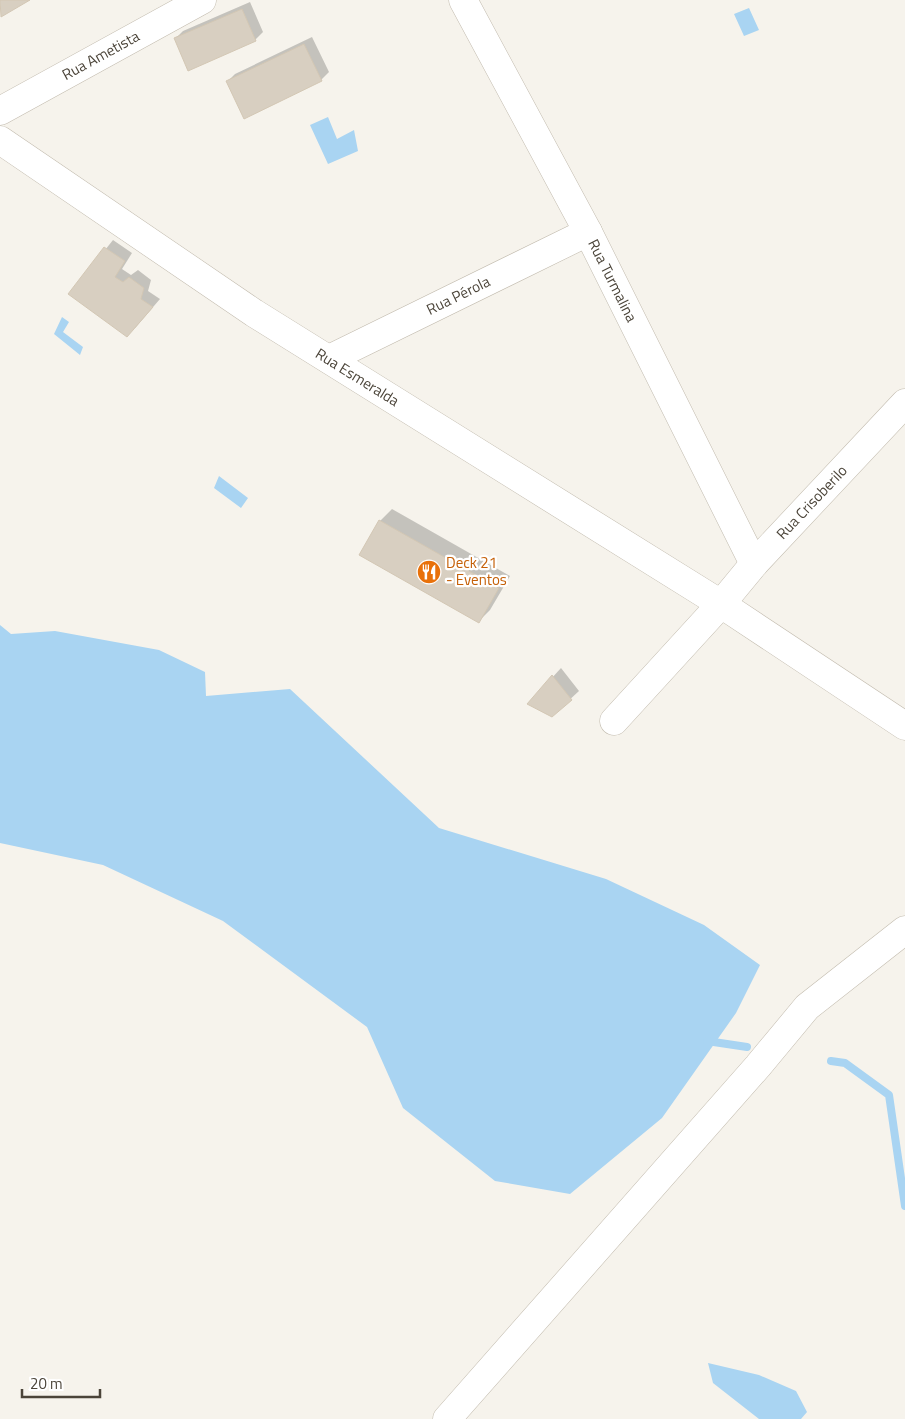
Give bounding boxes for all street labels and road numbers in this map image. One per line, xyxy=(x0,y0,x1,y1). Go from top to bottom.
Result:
street label: Rua Ametista xyxy=(58,24,144,86)
street label: Rua Turmalina xyxy=(582,235,643,326)
street label: Rua Pérola xyxy=(422,270,494,321)
street label: Rua Esmeralda xyxy=(311,342,404,412)
street label: Rua Crisoberilo xyxy=(771,459,852,544)

